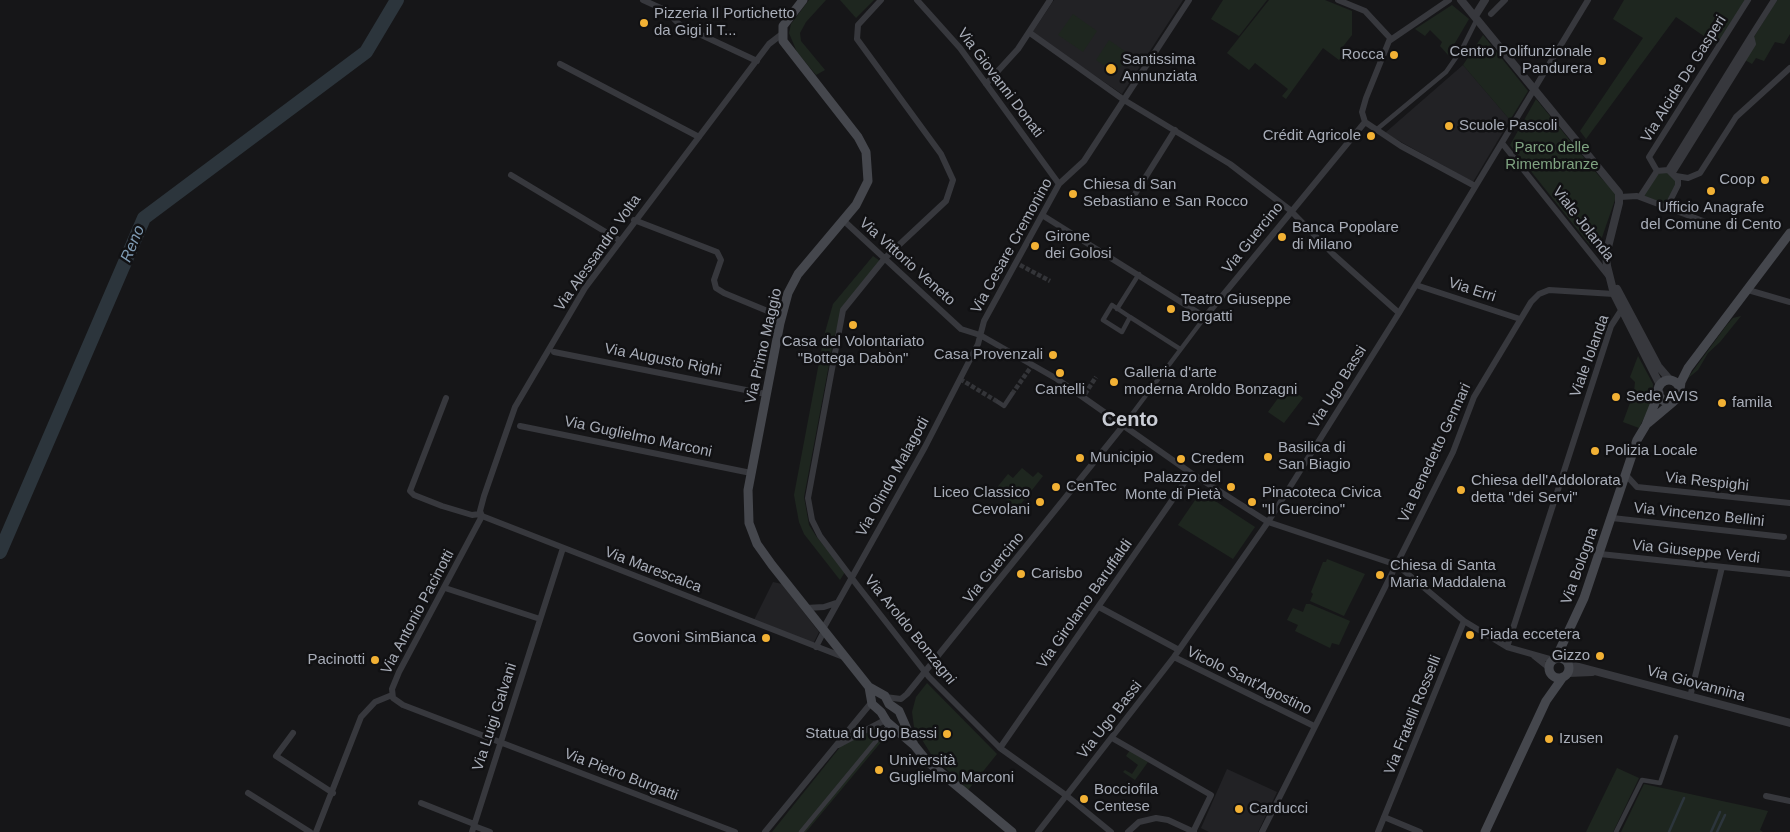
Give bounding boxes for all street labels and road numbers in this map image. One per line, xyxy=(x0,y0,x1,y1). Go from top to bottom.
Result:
street label: Via Alcide De Gasperi xyxy=(1638,12,1730,146)
street label: Via Giovanni Donati xyxy=(953,25,1047,141)
street label: Via Cesare Cremonino xyxy=(967,175,1057,317)
street label: Viale Jolanda xyxy=(1548,183,1618,265)
street label: Via Alessandro Volta xyxy=(551,191,645,315)
street label: Via Guercino xyxy=(1219,199,1287,277)
street label: Via Vittorio Veneto xyxy=(855,214,959,310)
street label: Via Erri xyxy=(1446,274,1498,306)
street label: Via Primo Maggio xyxy=(742,286,786,406)
street label: Viale Iolanda xyxy=(1567,312,1613,400)
street label: Via Augusto Righi xyxy=(603,340,723,380)
street label: Via Ugo Bassi xyxy=(1305,342,1371,432)
street label: Via Benedetto Gennari xyxy=(1395,381,1475,525)
street label: Via Guglielmo Marconi xyxy=(562,413,714,461)
street label: Via Olindo Malagodi xyxy=(853,414,933,540)
street label: Via Respighi xyxy=(1664,469,1750,495)
street label: Via Vincenzo Bellini xyxy=(1633,499,1765,531)
street label: Via Bologna xyxy=(1558,525,1602,607)
street label: Via Guercino xyxy=(960,529,1028,607)
street label: Via Girolamo Baruffaldi xyxy=(1034,536,1136,672)
street label: Via Giuseppe Verdi xyxy=(1631,536,1761,568)
street label: Via Marescalca xyxy=(602,543,704,597)
street label: Via Antonio Pacinotti xyxy=(378,547,458,677)
street label: Via Aroldo Bonzagni xyxy=(860,572,960,688)
street label: Vicolo Sant'Agostino xyxy=(1184,643,1314,719)
street label: Via Fratelli Rosselli xyxy=(1381,653,1445,777)
street label: Via Luigi Galvani xyxy=(469,661,521,773)
street label: Via Giovannina xyxy=(1645,662,1747,706)
street label: Via Ugo Bassi xyxy=(1074,677,1146,763)
street label: Via Pietro Burgatti xyxy=(561,745,681,805)

